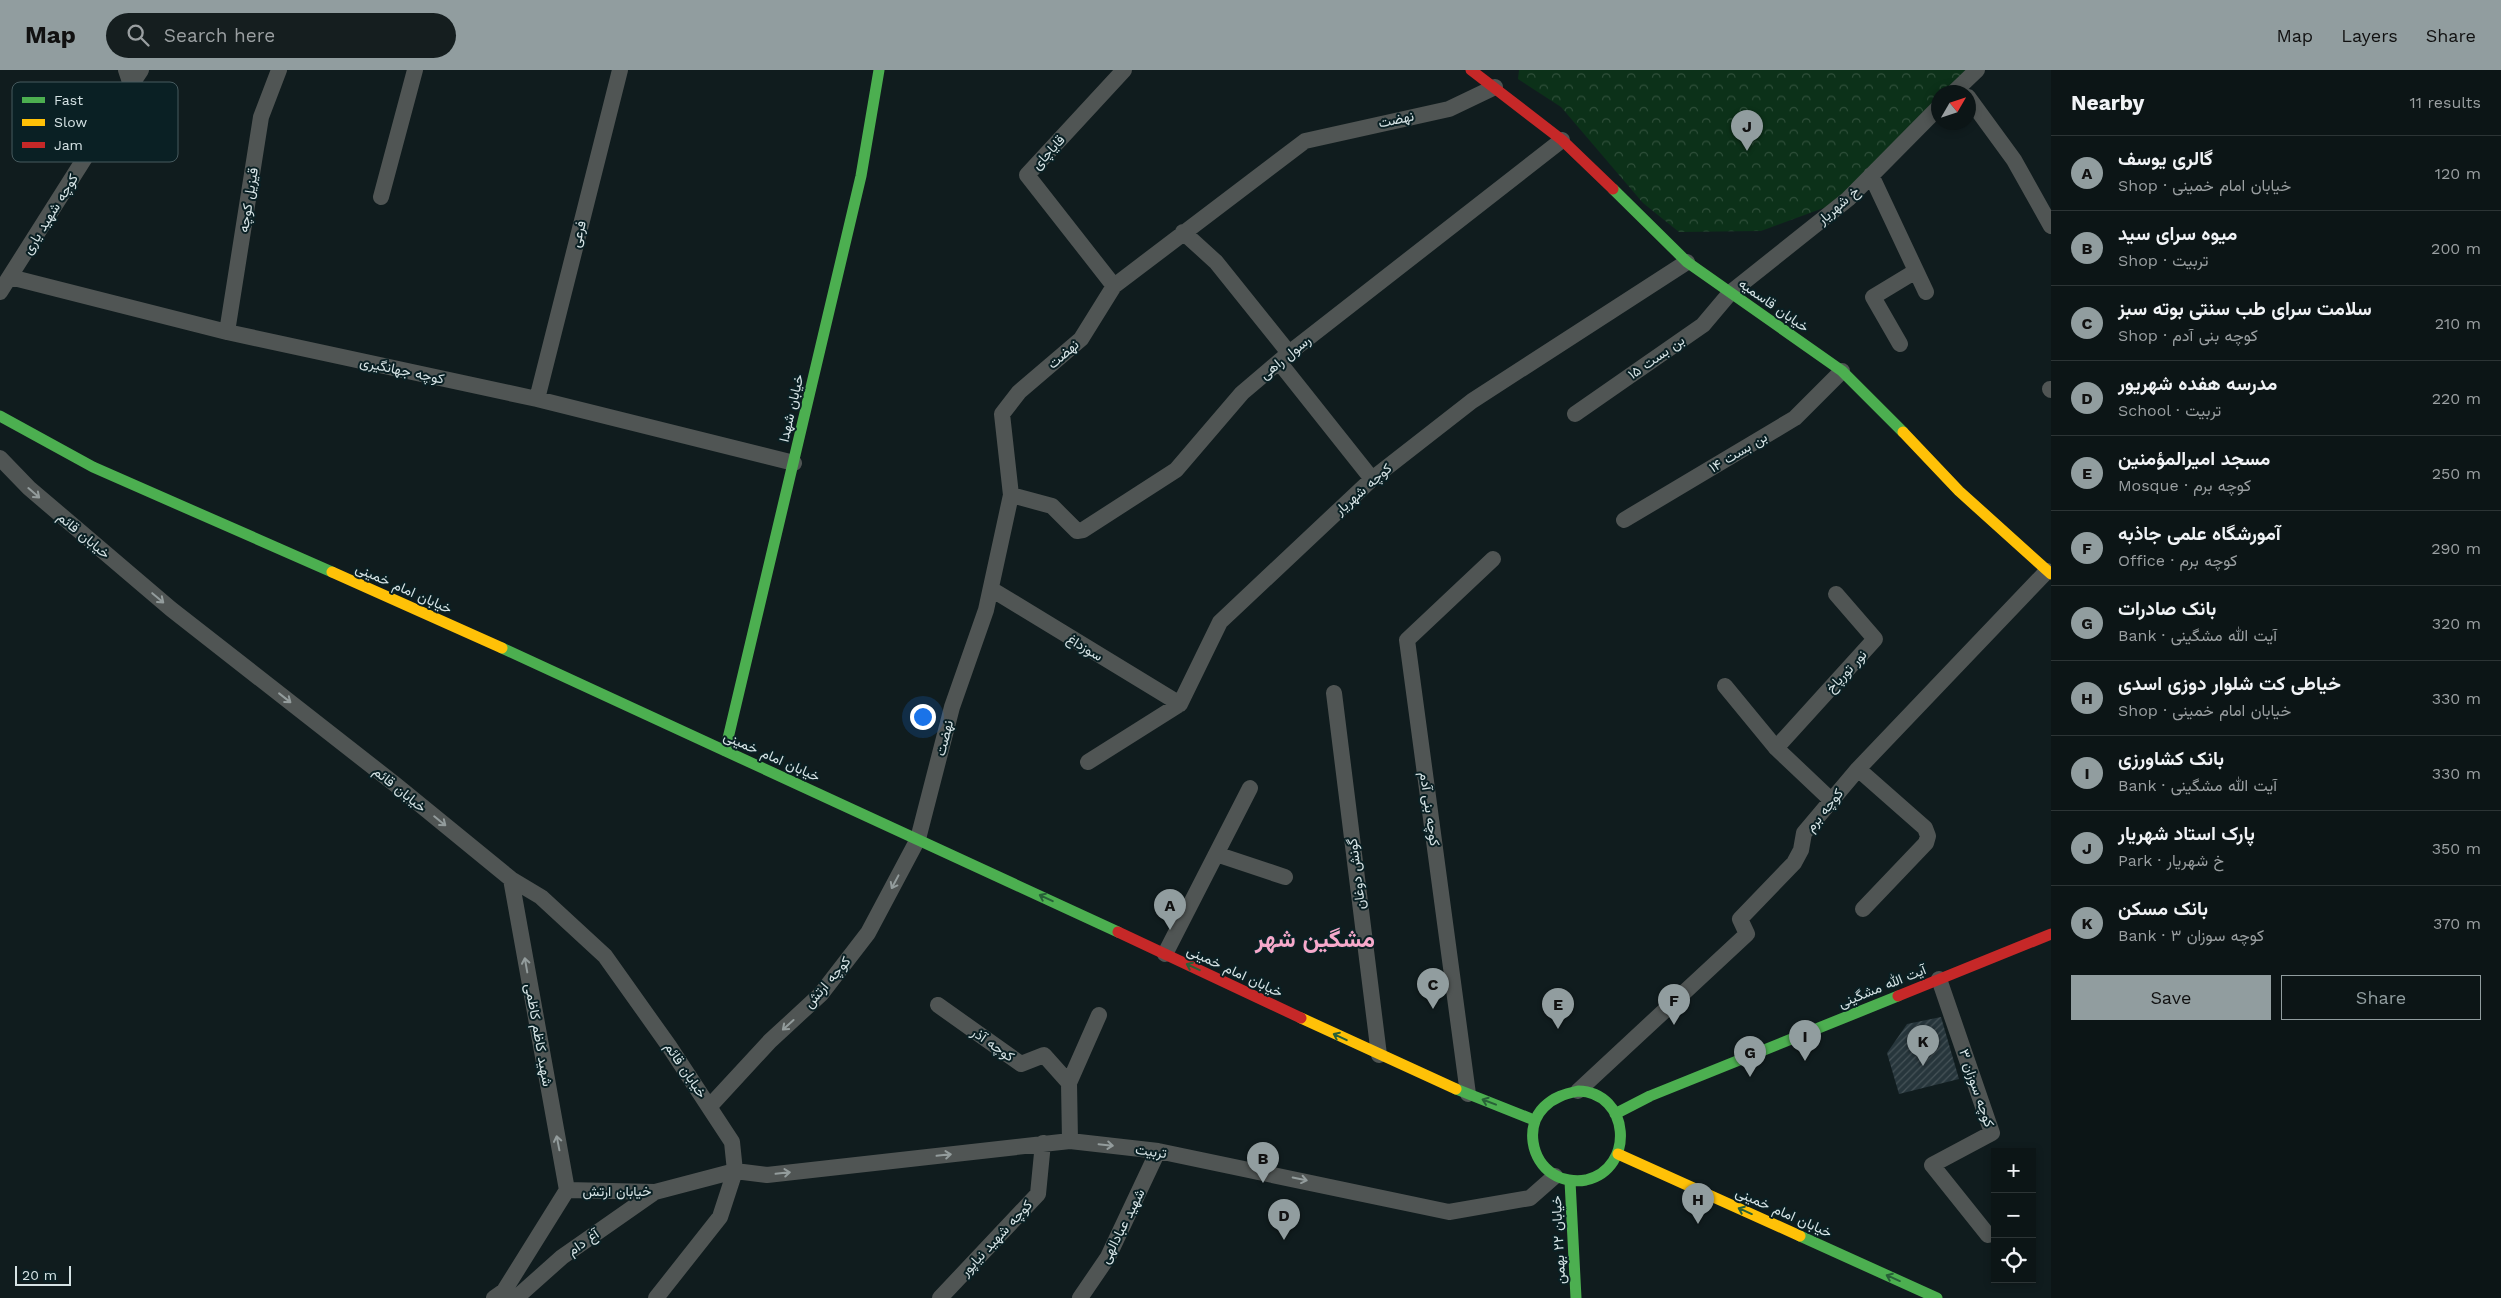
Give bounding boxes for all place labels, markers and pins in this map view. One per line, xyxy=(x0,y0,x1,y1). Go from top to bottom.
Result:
pin: J xyxy=(1731,110,1763,151)
pin: A xyxy=(1154,889,1186,930)
pin: C xyxy=(1417,968,1449,1009)
pin: F xyxy=(1658,984,1690,1025)
pin: E xyxy=(1542,988,1574,1029)
pin: I xyxy=(1789,1020,1821,1061)
pin: K xyxy=(1907,1025,1939,1066)
pin: G xyxy=(1734,1036,1766,1077)
pin: B xyxy=(1247,1142,1279,1183)
pin: H xyxy=(1682,1183,1714,1224)
pin: D xyxy=(1268,1199,1300,1240)

